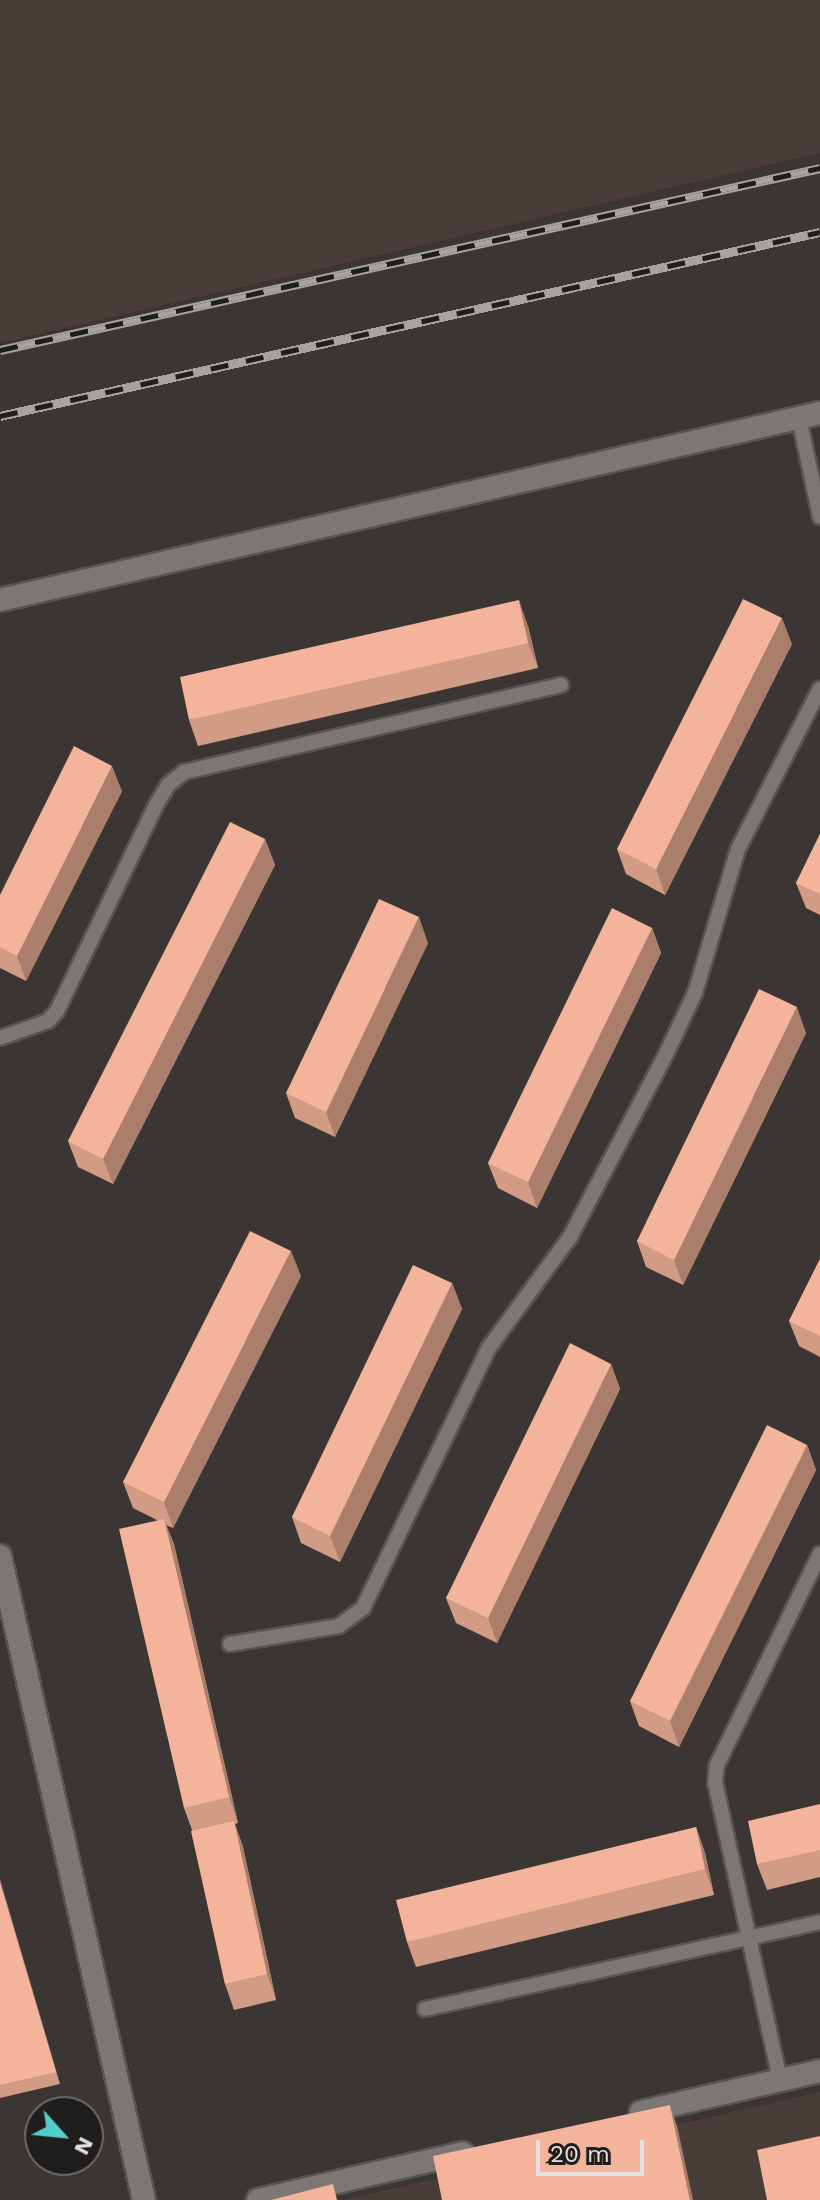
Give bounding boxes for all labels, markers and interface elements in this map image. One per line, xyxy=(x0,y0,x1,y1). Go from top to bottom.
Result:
north arrow xyxy=(24,2096,104,2176)
scale bar xyxy=(540,2124,648,2174)
text: N xyxy=(69,2133,99,2159)
text: 20 m xyxy=(550,2140,610,2168)

